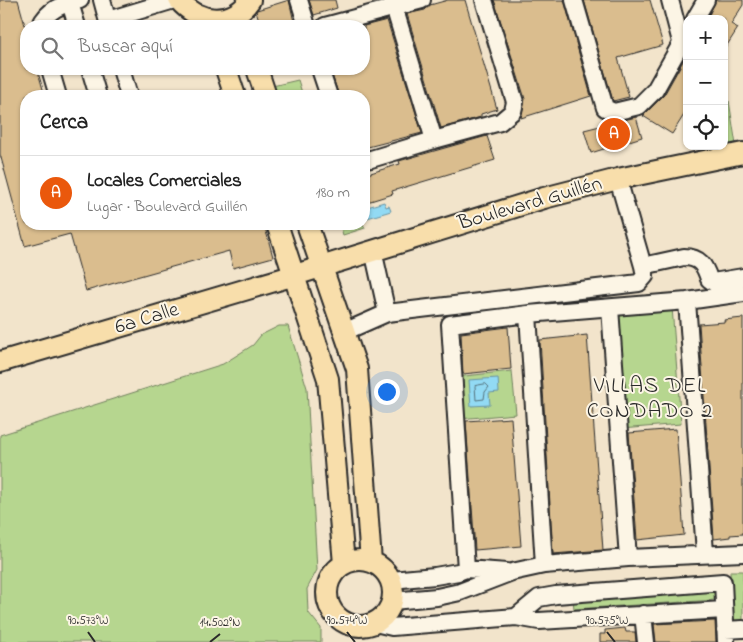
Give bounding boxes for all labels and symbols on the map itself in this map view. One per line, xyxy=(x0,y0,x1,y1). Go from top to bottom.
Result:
pin: A xyxy=(598,115,630,153)
street label: Boulevard Guillén xyxy=(453,169,606,239)
street label: 6a Calle xyxy=(111,295,183,343)
district label: VILLAS DEL CONDADO 2 xyxy=(587,371,713,428)
your location xyxy=(374,379,400,405)
text: 90.573°W xyxy=(68,612,108,630)
text: 90.574°W xyxy=(327,612,367,630)
text: 90.575°W xyxy=(586,612,628,630)
text: 14.502°N xyxy=(200,614,240,632)

